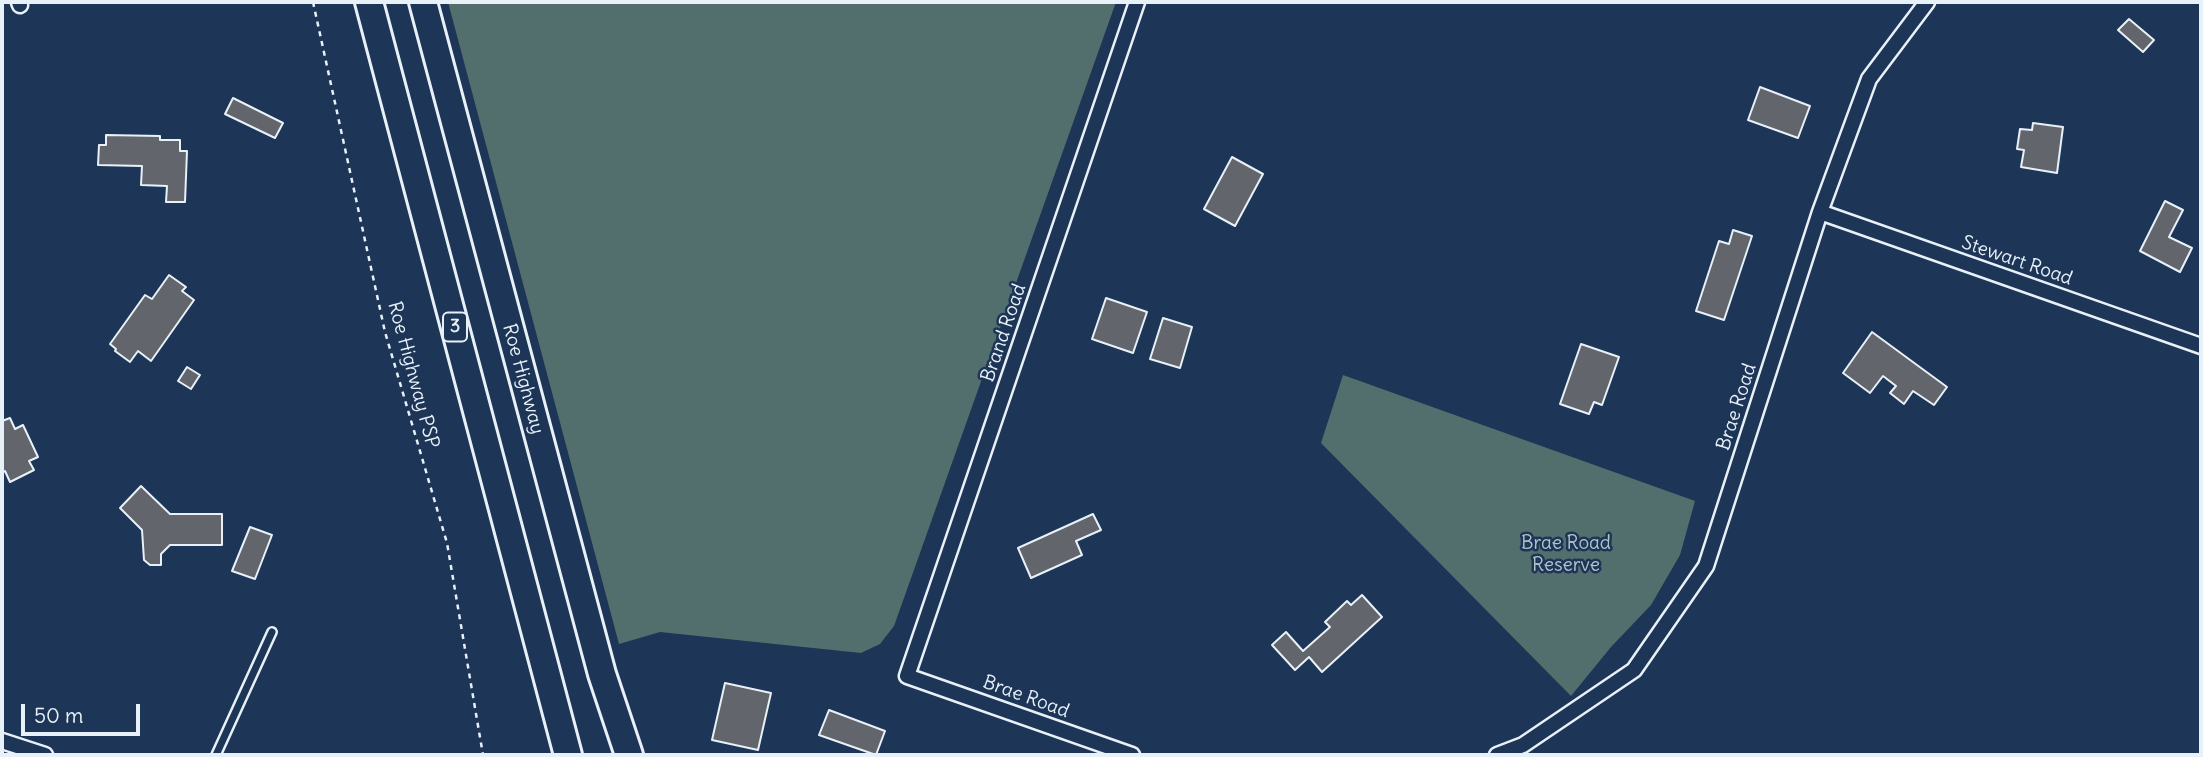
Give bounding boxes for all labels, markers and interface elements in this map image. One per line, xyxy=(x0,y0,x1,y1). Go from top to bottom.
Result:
street label: Stewart Road xyxy=(1959,231,2075,291)
street label: Brand Road xyxy=(977,281,1031,385)
street label: Roe Highway PSP xyxy=(382,299,444,451)
road number: 3 xyxy=(443,312,467,342)
street label: Roe Highway xyxy=(497,321,549,437)
street label: Brae Road xyxy=(1712,361,1762,453)
park label: Brae Road Reserve xyxy=(1521,533,1611,577)
street label: Brae Road xyxy=(980,671,1072,723)
scale bar xyxy=(24,690,144,734)
text: 50 m xyxy=(34,702,83,729)

